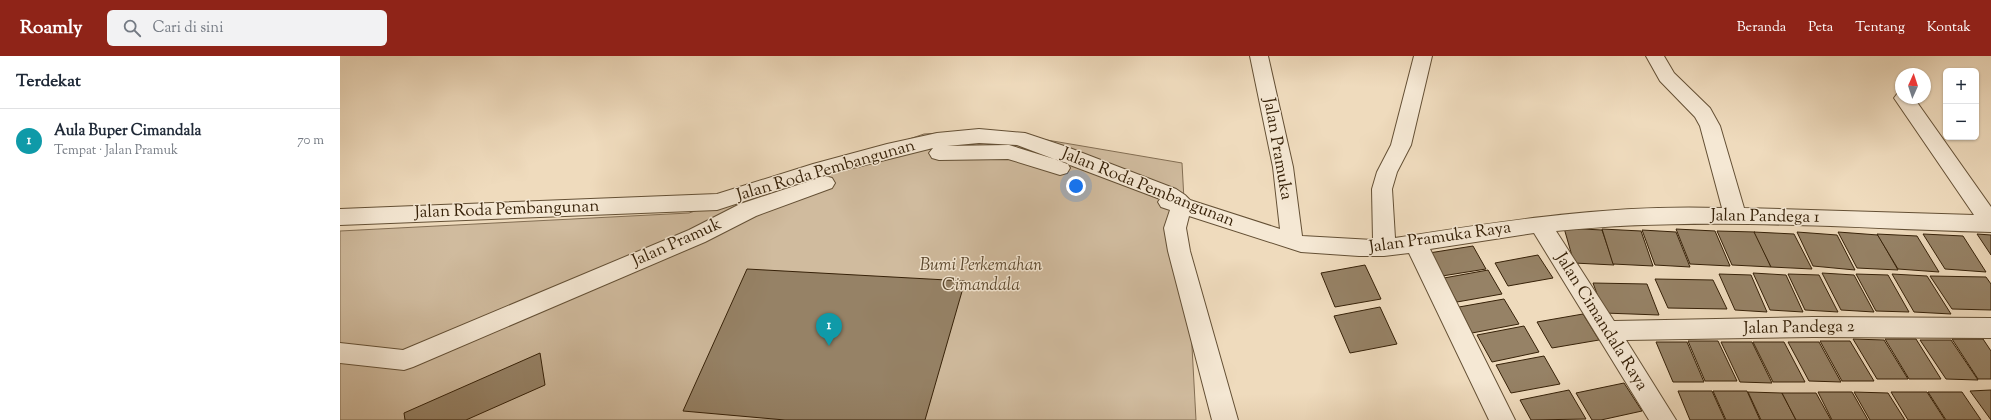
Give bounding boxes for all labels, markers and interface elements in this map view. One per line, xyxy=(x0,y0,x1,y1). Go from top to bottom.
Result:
search box xyxy=(107,10,387,46)
text: Roamly xyxy=(20,15,83,42)
icon: search xyxy=(121,17,143,39)
text: Cari di sini xyxy=(153,18,223,39)
text: Beranda xyxy=(1737,18,1786,38)
text: Peta xyxy=(1808,18,1833,38)
text: Tentang xyxy=(1855,18,1905,38)
text: Kontak xyxy=(1927,18,1971,38)
north arrow xyxy=(1895,68,1931,104)
map controls xyxy=(1943,68,1979,140)
button: + xyxy=(1943,68,1979,104)
text: Terdekat xyxy=(16,70,81,94)
street label: Jalan Pramuka xyxy=(1256,95,1298,202)
button: − xyxy=(1943,104,1979,140)
text: Aula Buper Cimandala xyxy=(54,121,202,142)
text: 1 xyxy=(27,132,31,150)
text: 70 m xyxy=(297,132,324,150)
street label: Jalan Roda Pembangunan xyxy=(733,134,918,208)
text: Tempat · Jalan Pramuk xyxy=(54,142,178,160)
street label: Jalan Roda Pembangunan xyxy=(1057,142,1238,234)
your location xyxy=(1066,176,1086,196)
street label: Jalan Roda Pembangunan xyxy=(413,195,600,225)
street label: Jalan Pandega 1 xyxy=(1709,204,1820,230)
street label: Jalan Pramuk xyxy=(628,213,726,274)
street label: Jalan Pramuka Raya xyxy=(1366,216,1513,260)
street label: Jalan Cimandala Raya xyxy=(1548,247,1653,396)
park label: Bumi Perkemahan Cimandala xyxy=(920,254,1042,298)
pin: 1 xyxy=(816,313,842,346)
street label: Jalan Pandega 2 xyxy=(1742,315,1855,341)

